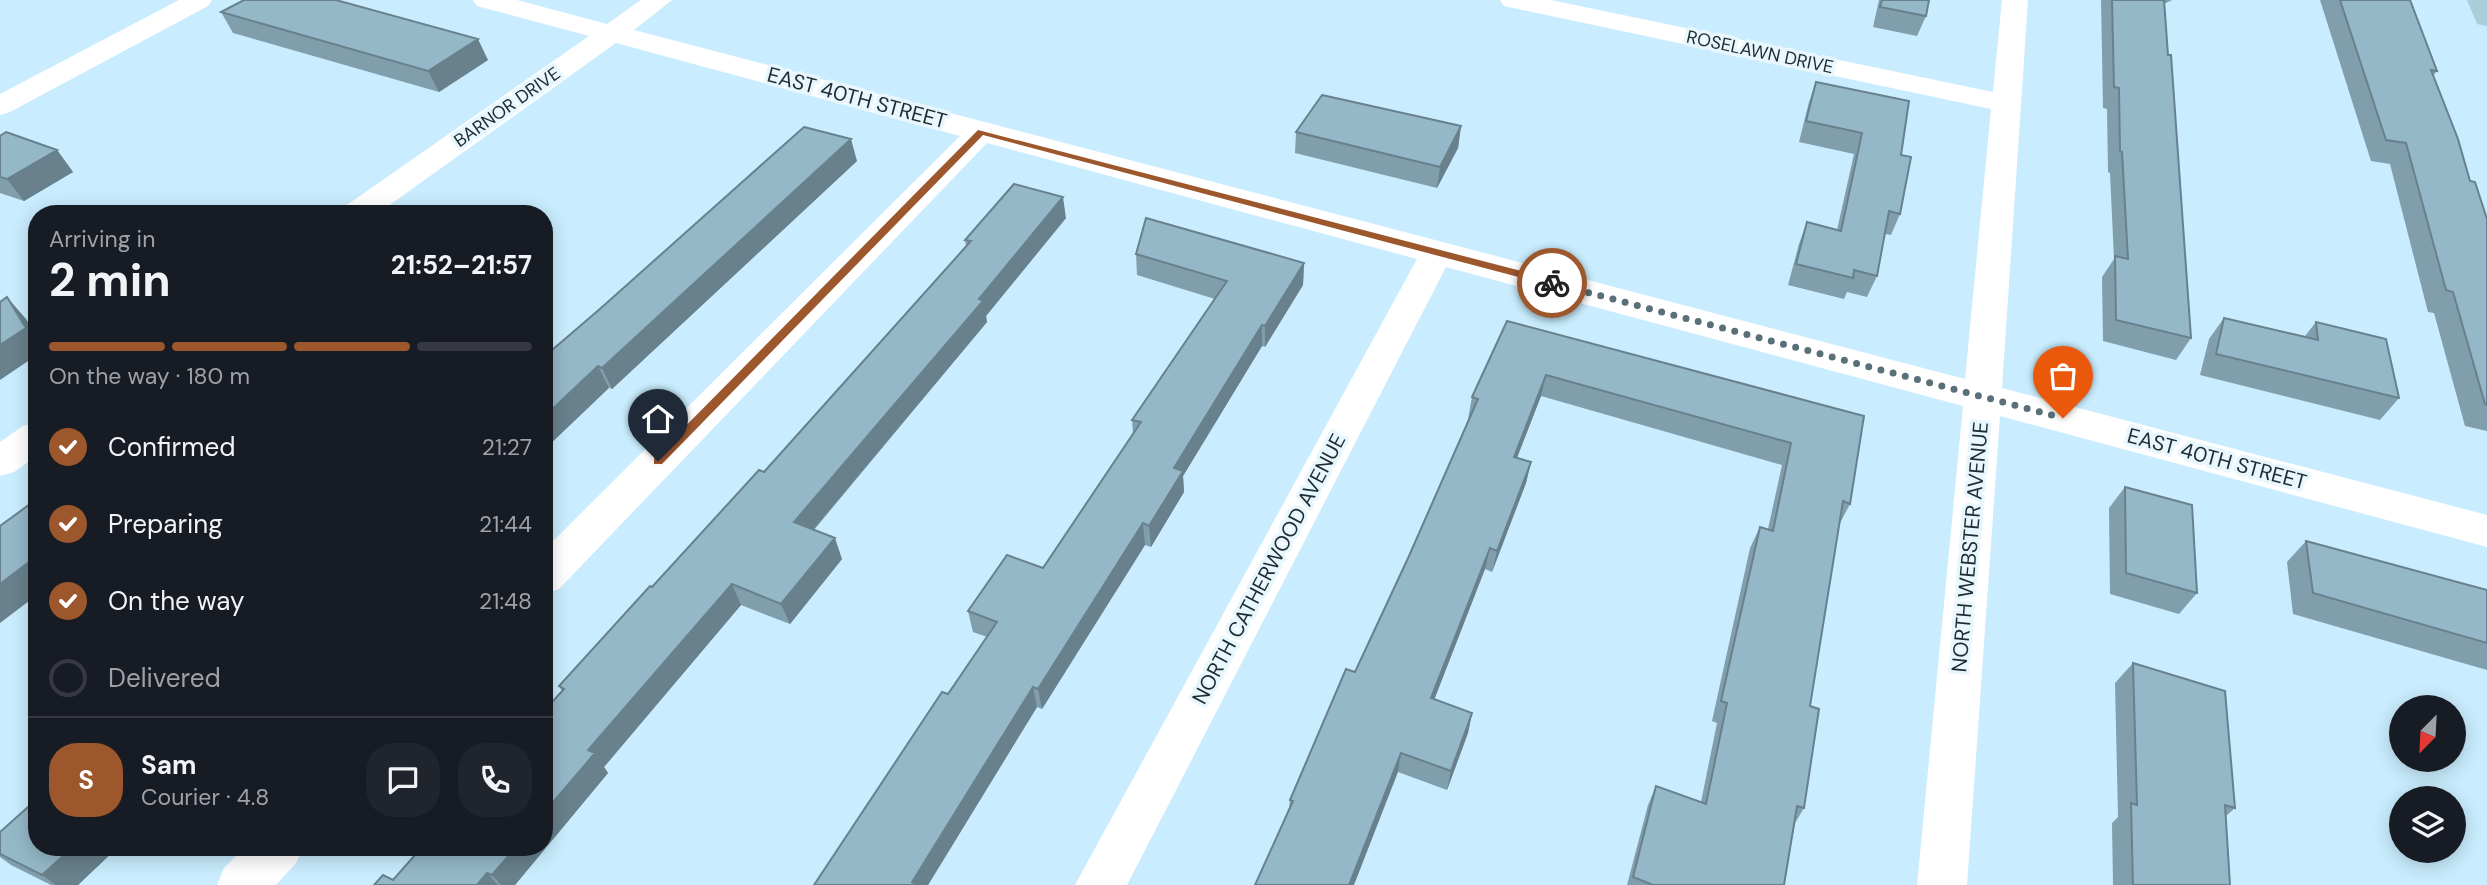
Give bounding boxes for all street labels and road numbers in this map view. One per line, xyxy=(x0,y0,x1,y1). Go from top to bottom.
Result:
street label: ROSELAWN DRIVE xyxy=(1684,25,1836,79)
street label: BARNOR DRIVE xyxy=(449,61,565,153)
street label: EAST 40TH STREET xyxy=(764,61,950,135)
street label: NORTH WEBSTER AVENUE xyxy=(1945,421,1995,673)
street label: EAST 40TH STREET xyxy=(2124,422,2310,496)
street label: NORTH CATHERWOOD AVENUE xyxy=(1186,429,1352,709)

